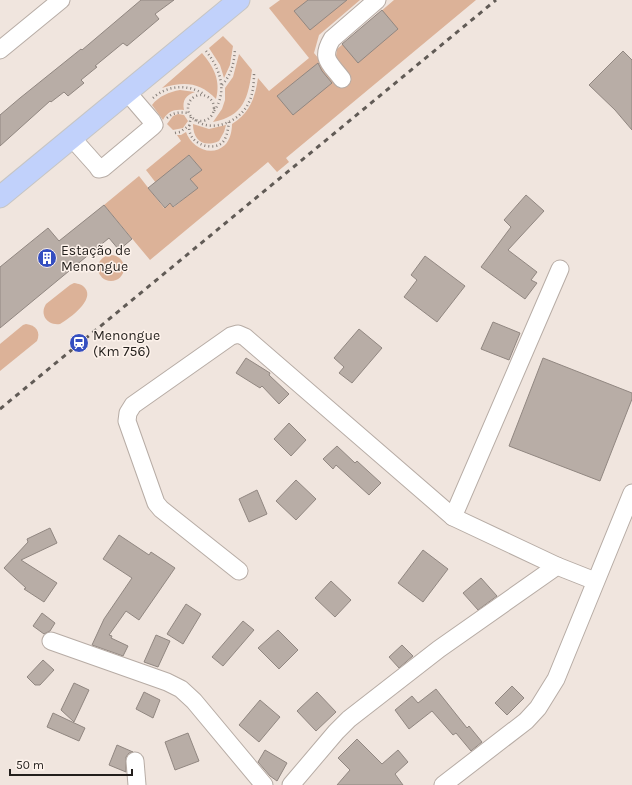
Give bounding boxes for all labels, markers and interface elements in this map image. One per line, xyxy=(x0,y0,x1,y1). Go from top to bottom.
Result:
place label: Estação de Menongue xyxy=(61,242,131,275)
building icon: Estação de Menongue xyxy=(36,247,58,269)
place label: Menongue (Km 756) xyxy=(93,327,160,360)
station icon: Menongue (Km 756) xyxy=(68,332,90,354)
scale bar xyxy=(10,751,132,777)
text: 50 m xyxy=(16,758,44,772)

